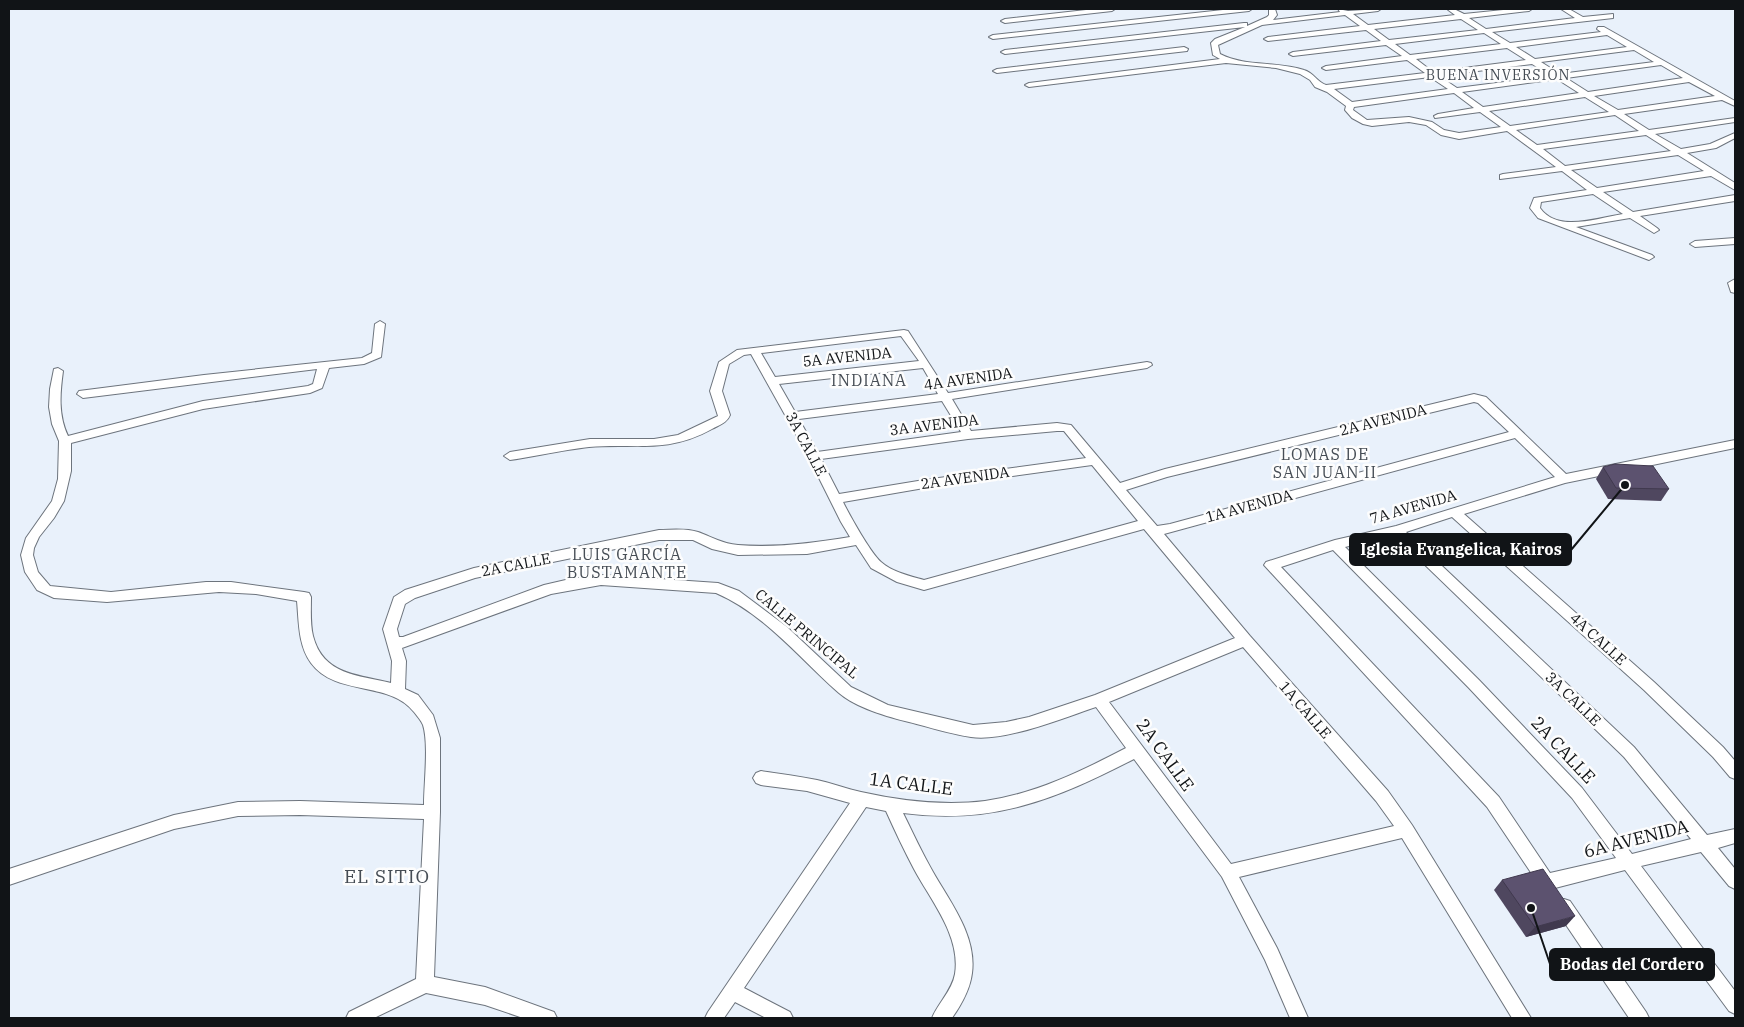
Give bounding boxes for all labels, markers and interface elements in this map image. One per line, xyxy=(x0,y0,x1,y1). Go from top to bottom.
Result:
district label: BUENA INVERSIÓN xyxy=(1426,65,1570,84)
street label: 5A AVENIDA xyxy=(802,342,893,371)
street label: 4A AVENIDA xyxy=(922,363,1014,394)
district label: INDIANA xyxy=(831,370,907,390)
street label: 2A AVENIDA xyxy=(1337,399,1429,440)
street label: 3A CALLE xyxy=(782,408,831,479)
street label: 3A AVENIDA xyxy=(888,410,980,439)
district label: LOMAS DE SAN JUAN II xyxy=(1273,444,1377,482)
street label: 2A AVENIDA xyxy=(919,462,1011,493)
street label: 1A AVENIDA xyxy=(1203,485,1295,526)
street label: 7A AVENIDA xyxy=(1367,485,1459,528)
callout: Iglesia Evangelica, Kairos xyxy=(1350,534,1571,565)
text: Iglesia Evangelica, Kairos xyxy=(1360,539,1562,559)
district label: LUIS GARCÍA BUSTAMANTE xyxy=(567,543,687,582)
street label: 2A CALLE xyxy=(480,549,552,581)
street label: CALLE PRINCIPAL xyxy=(751,585,863,683)
street label: 4A CALLE xyxy=(1566,608,1631,669)
street label: 3A CALLE xyxy=(1542,667,1605,730)
street label: 1A CALLE xyxy=(1275,677,1336,742)
street label: 2A CALLE xyxy=(1526,711,1600,788)
street label: 2A CALLE xyxy=(1131,714,1199,795)
street label: 1A CALLE xyxy=(868,767,954,800)
street label: 6A AVENIDA xyxy=(1581,814,1691,863)
district label: EL SITIO xyxy=(344,864,430,888)
callout: Bodas del Cordero xyxy=(1550,949,1714,980)
text: Bodas del Cordero xyxy=(1560,954,1704,974)

